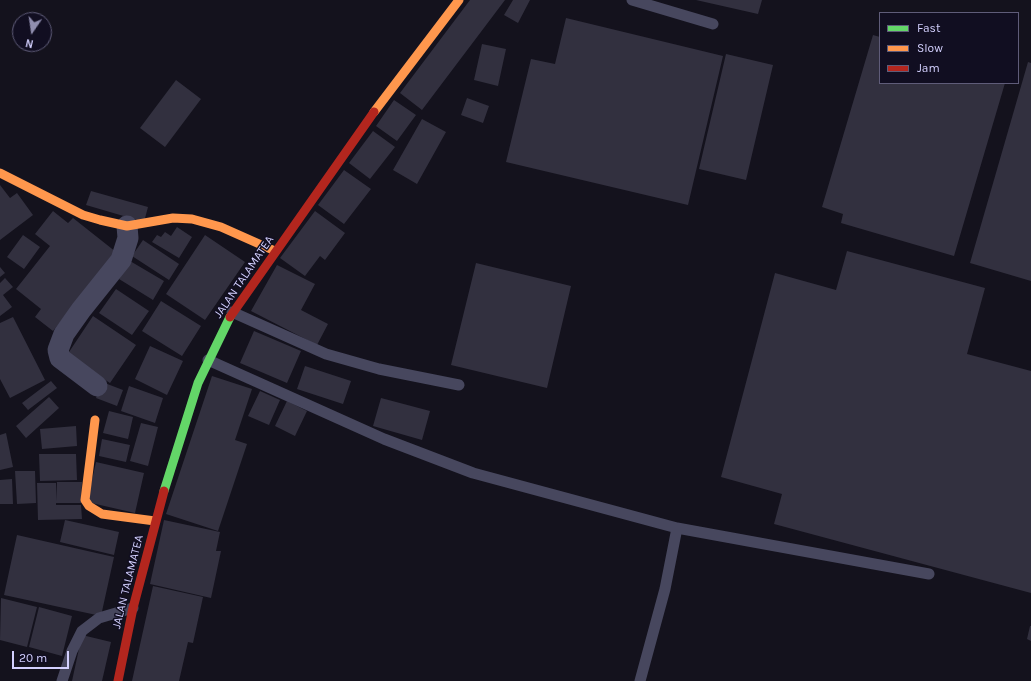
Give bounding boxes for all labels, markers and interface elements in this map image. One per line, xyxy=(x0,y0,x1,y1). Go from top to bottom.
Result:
north arrow xyxy=(12,12,52,52)
legend xyxy=(879,12,1019,84)
text: Fast xyxy=(917,21,940,35)
text: N xyxy=(24,36,35,50)
text: Slow xyxy=(917,41,943,55)
text: Jam xyxy=(917,61,940,75)
street label: JALAN TALAMATEA xyxy=(211,233,277,321)
street label: JALAN TALAMATEA xyxy=(109,533,147,631)
scale bar xyxy=(14,643,71,669)
text: 20 m xyxy=(19,651,47,665)

